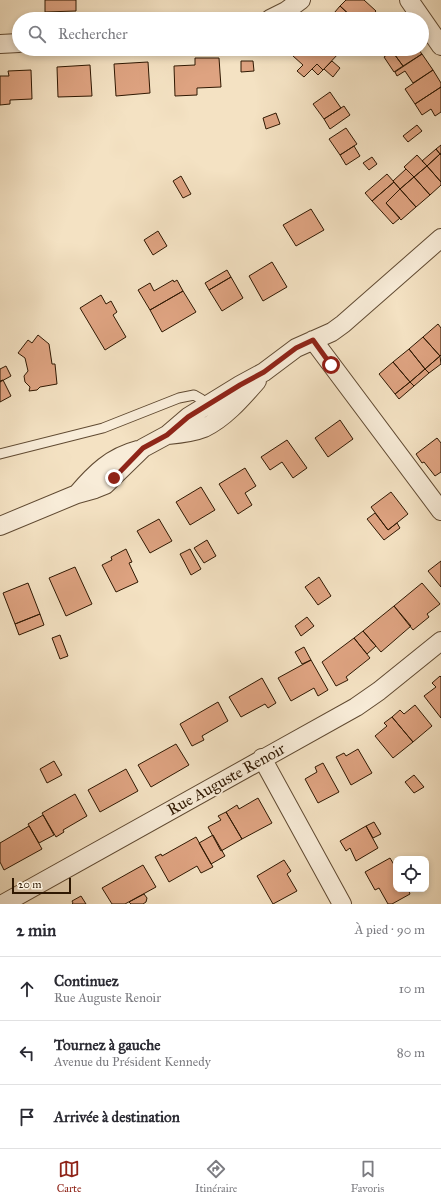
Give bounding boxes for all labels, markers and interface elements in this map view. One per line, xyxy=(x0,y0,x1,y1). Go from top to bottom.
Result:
search box xyxy=(12,12,429,56)
icon: search xyxy=(26,23,48,45)
text: Rechercher xyxy=(58,25,128,43)
route start xyxy=(322,356,340,374)
route end xyxy=(105,469,123,487)
street label: Rue Auguste Renoir xyxy=(164,739,289,820)
map controls xyxy=(393,856,429,892)
button: locate xyxy=(393,856,429,892)
scale bar xyxy=(12,876,71,895)
text: 20 m xyxy=(18,878,41,891)
text: 2 min xyxy=(16,920,56,941)
text: À pied · 90 m xyxy=(355,922,425,938)
text: Continuez xyxy=(54,972,119,990)
icon: ahead xyxy=(16,978,38,1000)
text: 10 m xyxy=(399,981,425,997)
text: Rue Auguste Renoir xyxy=(54,990,161,1006)
text: Tournez à gauche xyxy=(54,1036,161,1054)
icon: left xyxy=(16,1042,38,1064)
text: 80 m xyxy=(397,1045,425,1061)
text: Avenue du Président Kennedy xyxy=(54,1054,211,1070)
icon: arrive xyxy=(16,1106,38,1128)
text: Arrivée à destination xyxy=(54,1108,180,1126)
tab: Carte xyxy=(57,1158,81,1195)
tab: Itinéraire xyxy=(195,1158,237,1195)
tab: Favoris xyxy=(351,1158,384,1195)

